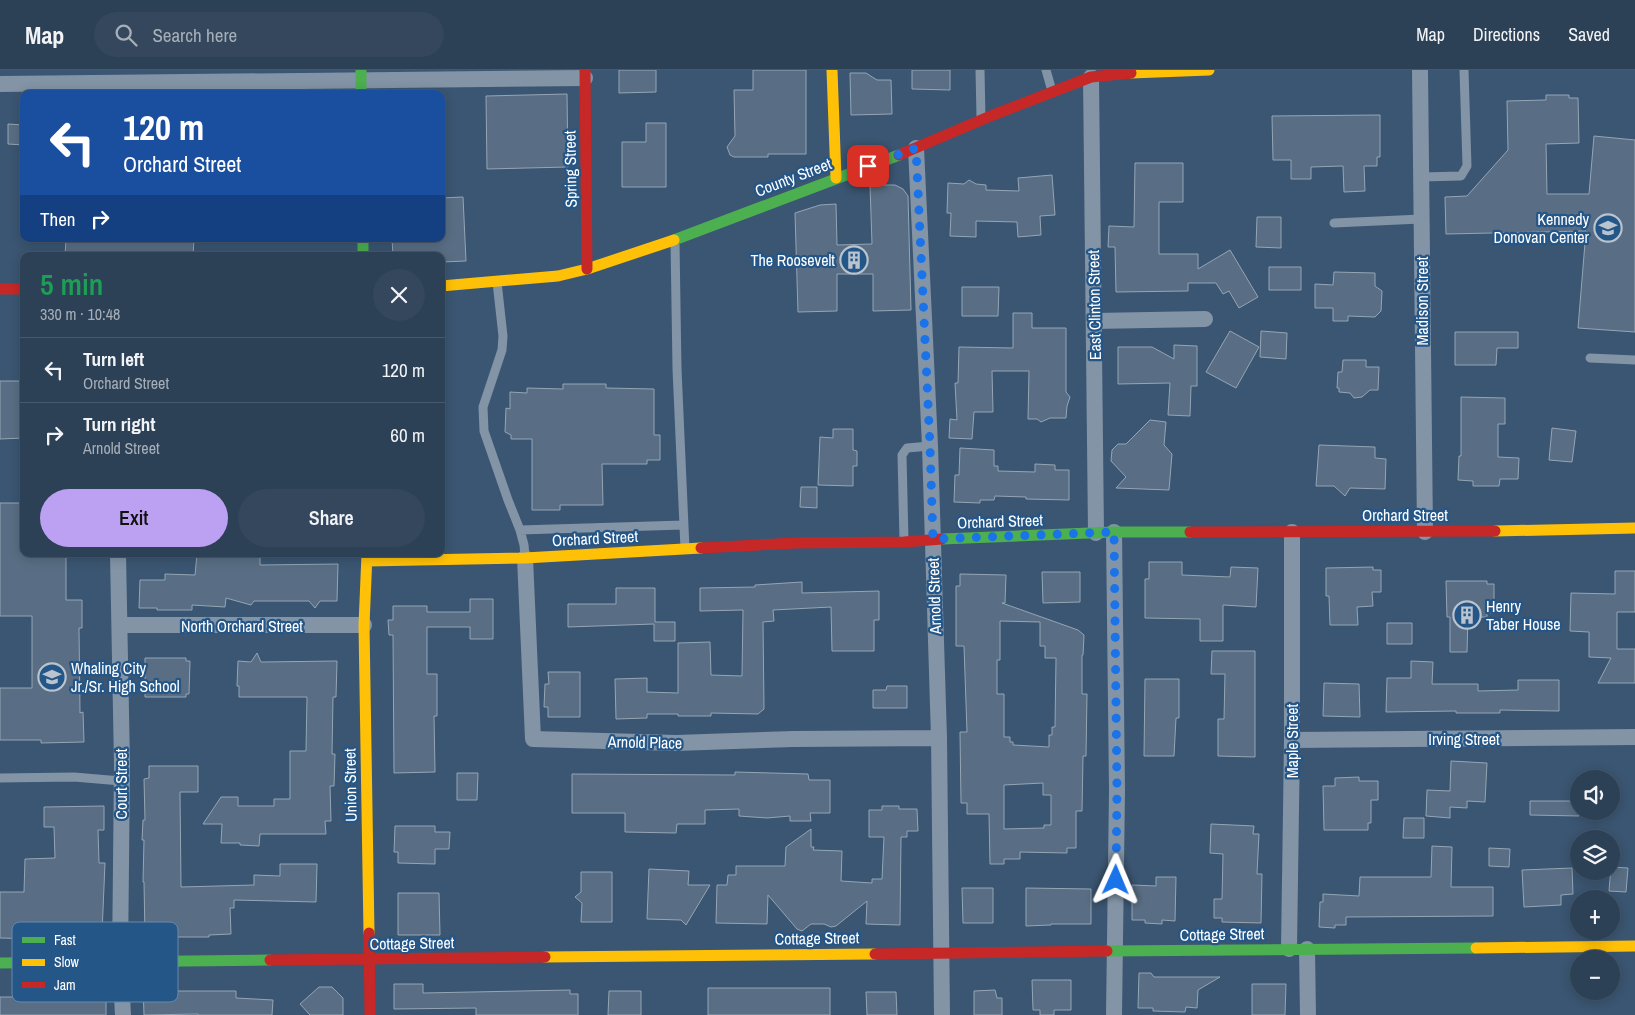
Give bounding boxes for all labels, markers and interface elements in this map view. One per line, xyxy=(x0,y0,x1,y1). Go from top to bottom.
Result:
search box xyxy=(94,12,444,57)
text: Map xyxy=(25,19,64,51)
icon: search xyxy=(112,21,140,49)
text: Search here xyxy=(152,22,237,48)
text: Map xyxy=(1416,22,1445,47)
text: Directions xyxy=(1473,22,1540,47)
text: Saved xyxy=(1568,22,1610,47)
text: 120 m xyxy=(123,104,204,151)
icon: left xyxy=(40,110,105,175)
street label: Spring Street xyxy=(558,130,582,208)
pin xyxy=(847,145,889,187)
text: Orchard Street xyxy=(123,149,241,179)
street label: County Street xyxy=(752,152,835,202)
icon: arrive xyxy=(854,152,882,180)
icon: right xyxy=(86,205,114,233)
text: Then xyxy=(40,206,76,232)
place label: Kennedy Donovan Center xyxy=(1493,208,1590,248)
school or university icon: Kennedy Donovan Center xyxy=(1593,213,1623,243)
building icon: The Roosevelt xyxy=(839,245,869,275)
place label: The Roosevelt xyxy=(750,249,835,271)
street label: East Clinton Street xyxy=(1082,249,1106,360)
street label: Madison Street xyxy=(1411,256,1433,345)
text: 5 min xyxy=(40,264,103,304)
button: close xyxy=(373,269,425,321)
text: 330 m · 10:48 xyxy=(40,303,120,325)
text: Turn left xyxy=(83,346,144,372)
icon: left xyxy=(40,356,68,384)
text: 120 m xyxy=(382,357,425,383)
text: Orchard Street xyxy=(83,372,169,394)
text: Turn right xyxy=(83,411,155,437)
icon: right xyxy=(40,421,68,449)
text: 60 m xyxy=(390,422,425,448)
text: Arnold Street xyxy=(83,437,160,459)
button: Exit xyxy=(40,489,228,547)
button: Share xyxy=(238,489,425,547)
street label: Orchard Street xyxy=(1362,504,1448,526)
street label: Orchard Street xyxy=(957,508,1044,533)
street label: Orchard Street xyxy=(551,525,639,551)
street label: Arnold Street xyxy=(922,557,946,636)
place label: Henry Taber House xyxy=(1486,595,1561,635)
building icon: Henry Taber House xyxy=(1452,600,1482,630)
street label: North Orchard Street xyxy=(181,615,303,637)
place label: Whaling City Jr./Sr. High School xyxy=(71,657,180,697)
school or university icon: Whaling City Jr./Sr. High School xyxy=(37,662,67,692)
street label: Maple Street xyxy=(1281,703,1303,778)
street label: Irving Street xyxy=(1428,728,1500,750)
street label: Arnold Place xyxy=(607,730,682,754)
street label: Court Street xyxy=(110,748,132,819)
street label: Union Street xyxy=(338,748,362,822)
map controls xyxy=(1570,770,1620,1000)
button: sound xyxy=(1570,770,1620,820)
button: layers xyxy=(1570,830,1620,880)
position arrow xyxy=(1089,853,1141,905)
button: + xyxy=(1570,890,1620,940)
legend xyxy=(12,922,178,1002)
street label: Cottage Street xyxy=(1180,922,1265,946)
street label: Cottage Street xyxy=(775,926,860,950)
text: Fast xyxy=(54,931,76,949)
street label: Cottage Street xyxy=(370,931,455,955)
button: − xyxy=(1570,950,1620,1000)
text: Slow xyxy=(54,953,80,971)
text: Jam xyxy=(54,976,76,994)

